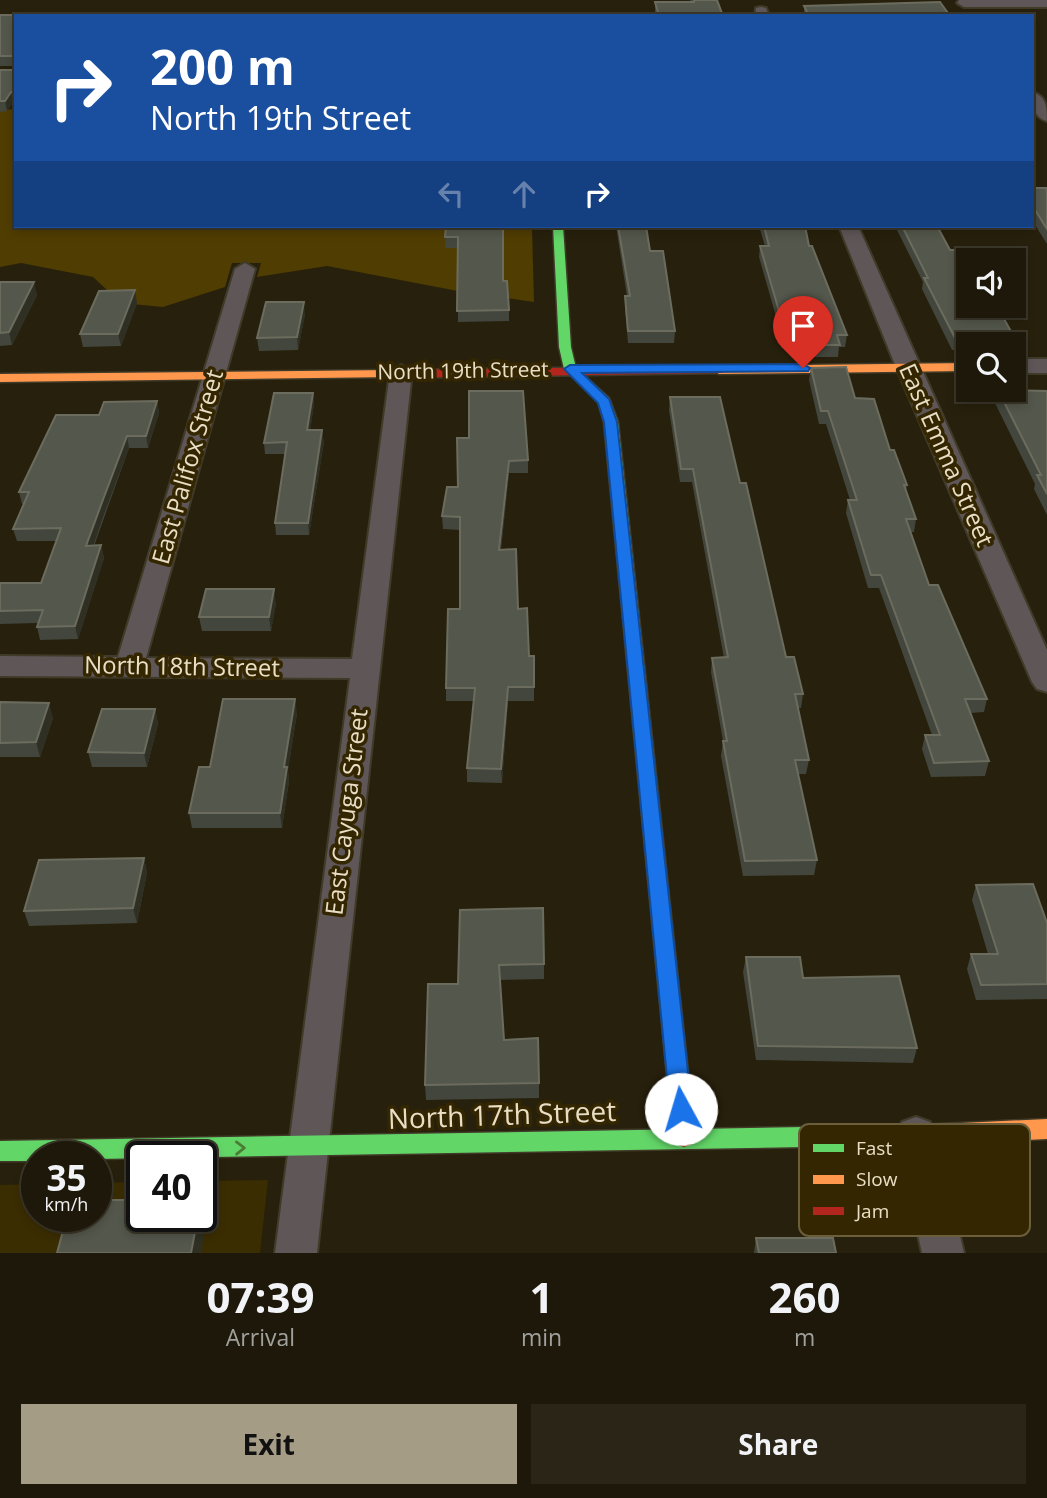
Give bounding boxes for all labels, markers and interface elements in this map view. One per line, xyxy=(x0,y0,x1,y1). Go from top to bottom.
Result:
text: 200 m xyxy=(150,33,295,99)
icon: right xyxy=(35,42,126,133)
text: North 19th Street xyxy=(150,96,411,139)
icon: left xyxy=(432,175,470,213)
icon: ahead xyxy=(505,175,543,213)
icon: right xyxy=(578,175,616,213)
map controls xyxy=(956,248,1026,402)
button: sound xyxy=(956,248,1026,318)
pin xyxy=(773,296,833,368)
icon: arrive xyxy=(784,307,822,345)
button: search xyxy=(956,332,1026,402)
street label: North 19th Street xyxy=(377,355,549,385)
street label: East Emma Street xyxy=(892,358,1003,551)
street label: East Palifox Street xyxy=(143,365,230,568)
street label: North 18th Street xyxy=(84,647,280,684)
street label: East Cayuga Street xyxy=(316,707,375,917)
position arrow xyxy=(644,1072,718,1146)
street label: North 17th Street xyxy=(387,1091,617,1137)
legend xyxy=(799,1124,1030,1236)
text: Fast xyxy=(856,1135,892,1161)
one-way arrow xyxy=(235,1140,245,1156)
speed limit sign: 40 xyxy=(126,1141,217,1232)
text: 35 xyxy=(46,1154,87,1201)
text: Slow xyxy=(856,1166,898,1192)
text: km/h xyxy=(45,1192,88,1216)
text: Jam xyxy=(854,1198,889,1224)
text: 07:39 xyxy=(206,1268,314,1325)
text: 1 xyxy=(529,1268,554,1325)
text: 260 xyxy=(769,1268,841,1325)
text: Arrival xyxy=(226,1321,295,1353)
text: min xyxy=(521,1321,562,1353)
text: m xyxy=(794,1321,815,1353)
button: Exit xyxy=(21,1404,517,1484)
button: Share xyxy=(531,1404,1026,1484)

